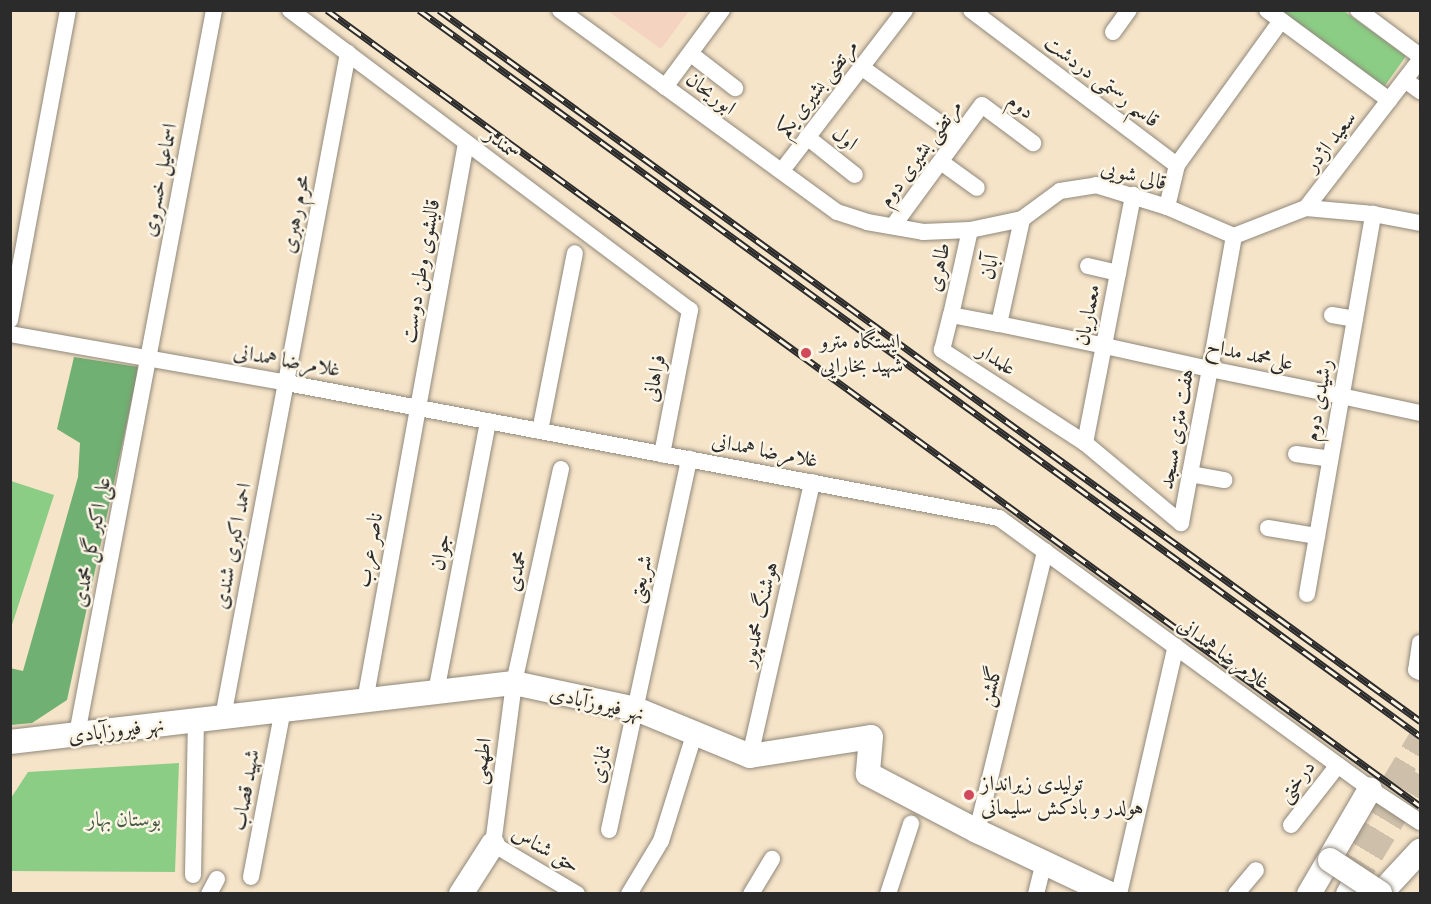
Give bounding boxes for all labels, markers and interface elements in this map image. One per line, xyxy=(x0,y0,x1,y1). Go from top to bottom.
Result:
street label: قاسم رستمی دردشت xyxy=(1039,29,1165,133)
street label: مرتضی بشیری یکم xyxy=(771,34,863,142)
street label: ابوریحان xyxy=(681,66,741,120)
street label: دوم xyxy=(1002,88,1040,124)
street label: مرتضی بشیری دوم xyxy=(873,94,967,212)
street label: سعید اژدر xyxy=(1299,106,1361,176)
street label: اول xyxy=(827,120,863,156)
street label: اسماعیل خسروی xyxy=(136,121,182,239)
street label: سمندر xyxy=(480,121,526,165)
street label: قالی شویی xyxy=(1098,155,1170,195)
street label: محرم رهبری xyxy=(275,173,315,255)
street label: قالیشوی وطن دوست xyxy=(395,197,445,345)
street label: طاهری xyxy=(921,240,955,294)
street label: آبان xyxy=(974,252,1004,282)
street label: معماریان xyxy=(1069,282,1105,348)
place label: ایستگاه مترو شهید بخارایی xyxy=(820,328,903,378)
street label: علی‌محمد مداح xyxy=(1204,332,1296,376)
street label: علمدار xyxy=(973,337,1021,381)
street label: غلامرضا همدانی xyxy=(232,338,342,382)
marker: ایستگاه مترو شهید بخارایی xyxy=(797,344,815,362)
street label: فراهانی xyxy=(637,352,671,404)
street label: رشیدی دوم xyxy=(1298,357,1338,443)
street label: هفت متری مسجد xyxy=(1153,367,1199,491)
street label: غلامرضا همدانی xyxy=(710,427,820,473)
street label: علی اکبر گل محمدی xyxy=(66,475,116,609)
street label: احمد اکبری شندی xyxy=(207,481,257,611)
street label: ناصر عرب xyxy=(350,511,388,589)
street label: جوان xyxy=(424,531,456,573)
street label: محمدی xyxy=(499,548,533,594)
street label: شریعتی xyxy=(623,553,657,605)
street label: هوشنگ محمدپور xyxy=(735,559,783,669)
street label: غلامرضا همدانی xyxy=(1173,611,1275,695)
street label: گلشن xyxy=(973,663,1007,709)
street label: نهر فیروزآبادی xyxy=(547,680,647,726)
street label: نهر فیروزآبادی xyxy=(67,712,165,748)
street label: اطهمی xyxy=(465,736,497,786)
street label: نمازی xyxy=(584,743,616,785)
street label: شهید قصاب xyxy=(225,747,265,833)
street label: درختی xyxy=(1272,755,1320,807)
place label: تولیدی زیرانداز هولدر و بادکش سلیمانی xyxy=(981,770,1143,820)
marker: تولیدی زیرانداز هولدر و بادکش سلیمانی xyxy=(962,788,976,802)
park label: بوستان بهار xyxy=(87,806,161,832)
street label: حق شناس xyxy=(508,820,584,878)

